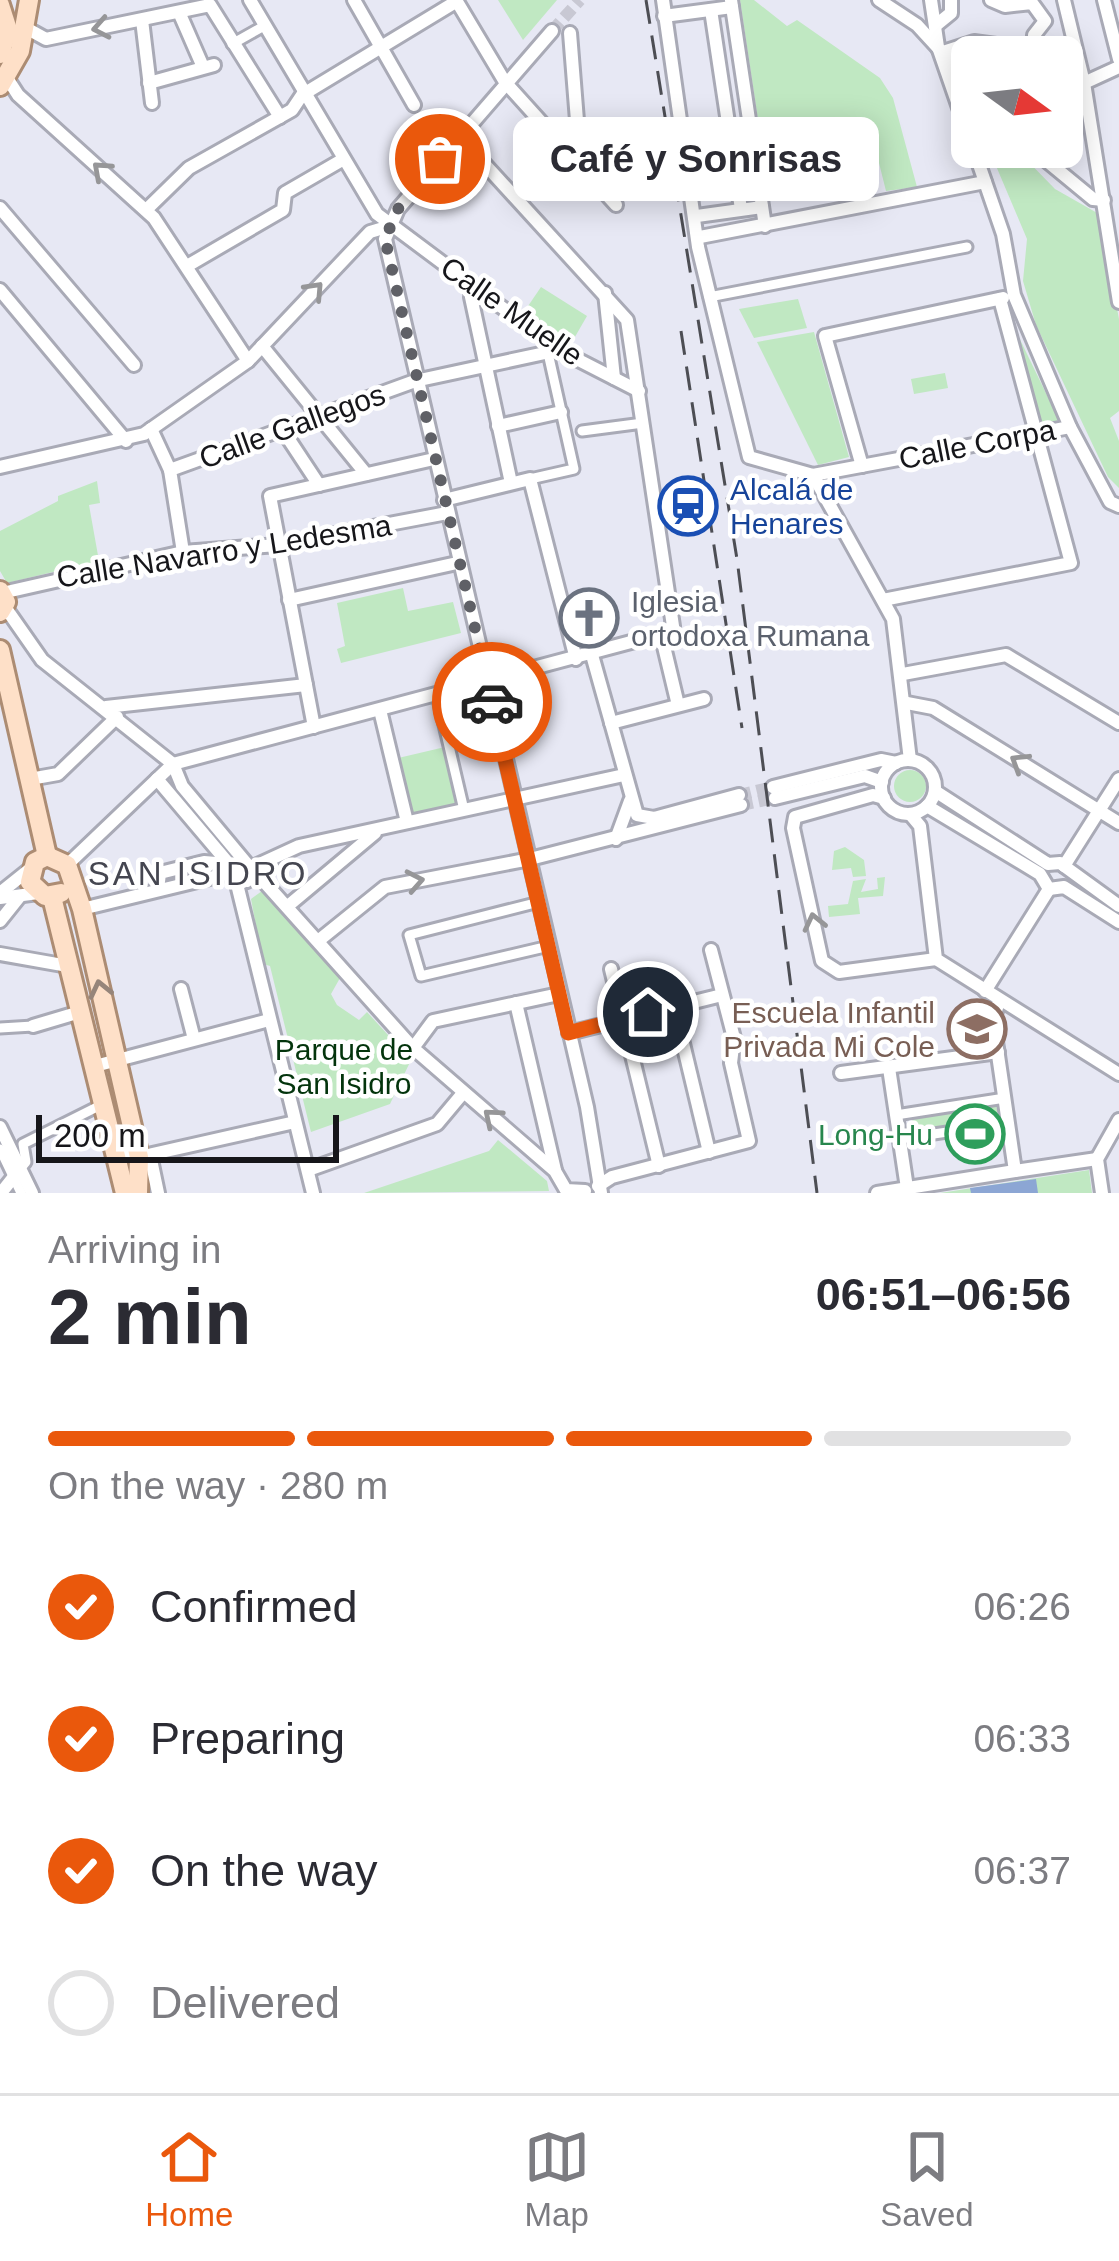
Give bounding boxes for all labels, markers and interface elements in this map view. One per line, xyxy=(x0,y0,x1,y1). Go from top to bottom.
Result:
one-way arrow xyxy=(92,14,112,40)
north arrow xyxy=(951,36,1083,168)
map controls xyxy=(951,36,1083,168)
pin xyxy=(389,108,491,210)
callout: Café y Sonrisas xyxy=(512,117,878,201)
icon: bag xyxy=(407,126,473,192)
text: Café y Sonrisas xyxy=(550,137,842,180)
one-way arrow xyxy=(93,163,114,184)
street label: Calle Muelle xyxy=(435,250,589,372)
one-way arrow xyxy=(300,283,322,304)
street label: Calle Gallegos xyxy=(195,377,389,475)
street label: Calle Corpa xyxy=(896,413,1058,475)
place label: Alcalá de Henares xyxy=(730,473,853,540)
station icon: Alcalá de Henares xyxy=(657,475,719,537)
street label: Calle Navarro y Ledesma xyxy=(54,508,394,594)
place label: Iglesia ortodoxa Rumana xyxy=(631,585,870,652)
church icon: Iglesia ortodoxa Rumana xyxy=(558,587,620,649)
courier xyxy=(432,642,552,762)
icon: car xyxy=(459,669,525,735)
one-way arrow xyxy=(1010,754,1032,776)
district label: SAN ISIDRO xyxy=(88,855,308,892)
one-way arrow xyxy=(405,869,425,895)
one-way arrow xyxy=(802,912,827,932)
pin xyxy=(597,961,699,1063)
one-way arrow xyxy=(89,979,114,999)
icon: home xyxy=(615,979,681,1045)
place label: Escuela Infantil Privada Mi Cole xyxy=(723,996,935,1063)
school or university icon: Escuela Infantil Privada Mi Cole xyxy=(946,998,1008,1060)
park label: Parque de San Isidro xyxy=(275,1033,413,1100)
sports icon: Long-Hu xyxy=(944,1103,1006,1165)
scale bar xyxy=(36,1109,339,1162)
one-way arrow xyxy=(484,1110,506,1132)
text: 200 m xyxy=(54,1117,146,1154)
place label: Long-Hu xyxy=(818,1118,933,1151)
text: Arriving in xyxy=(48,1228,221,1271)
text: 06:51–06:56 xyxy=(816,1269,1071,1320)
text: 2 min xyxy=(48,1273,252,1361)
text: On the way · 280 m xyxy=(48,1464,388,1507)
icon: check xyxy=(48,1574,114,1640)
text: Confirmed xyxy=(150,1581,358,1632)
text: 06:26 xyxy=(973,1585,1071,1628)
icon: check xyxy=(48,1706,114,1772)
text: Preparing xyxy=(150,1713,345,1764)
text: 06:33 xyxy=(973,1717,1071,1760)
icon: check xyxy=(48,1838,114,1904)
text: On the way xyxy=(150,1845,378,1896)
text: 06:37 xyxy=(973,1849,1071,1892)
text: Delivered xyxy=(150,1977,340,2028)
tab: Home xyxy=(145,2124,233,2234)
tab: Map xyxy=(524,2124,590,2234)
tab: Saved xyxy=(880,2124,974,2234)

